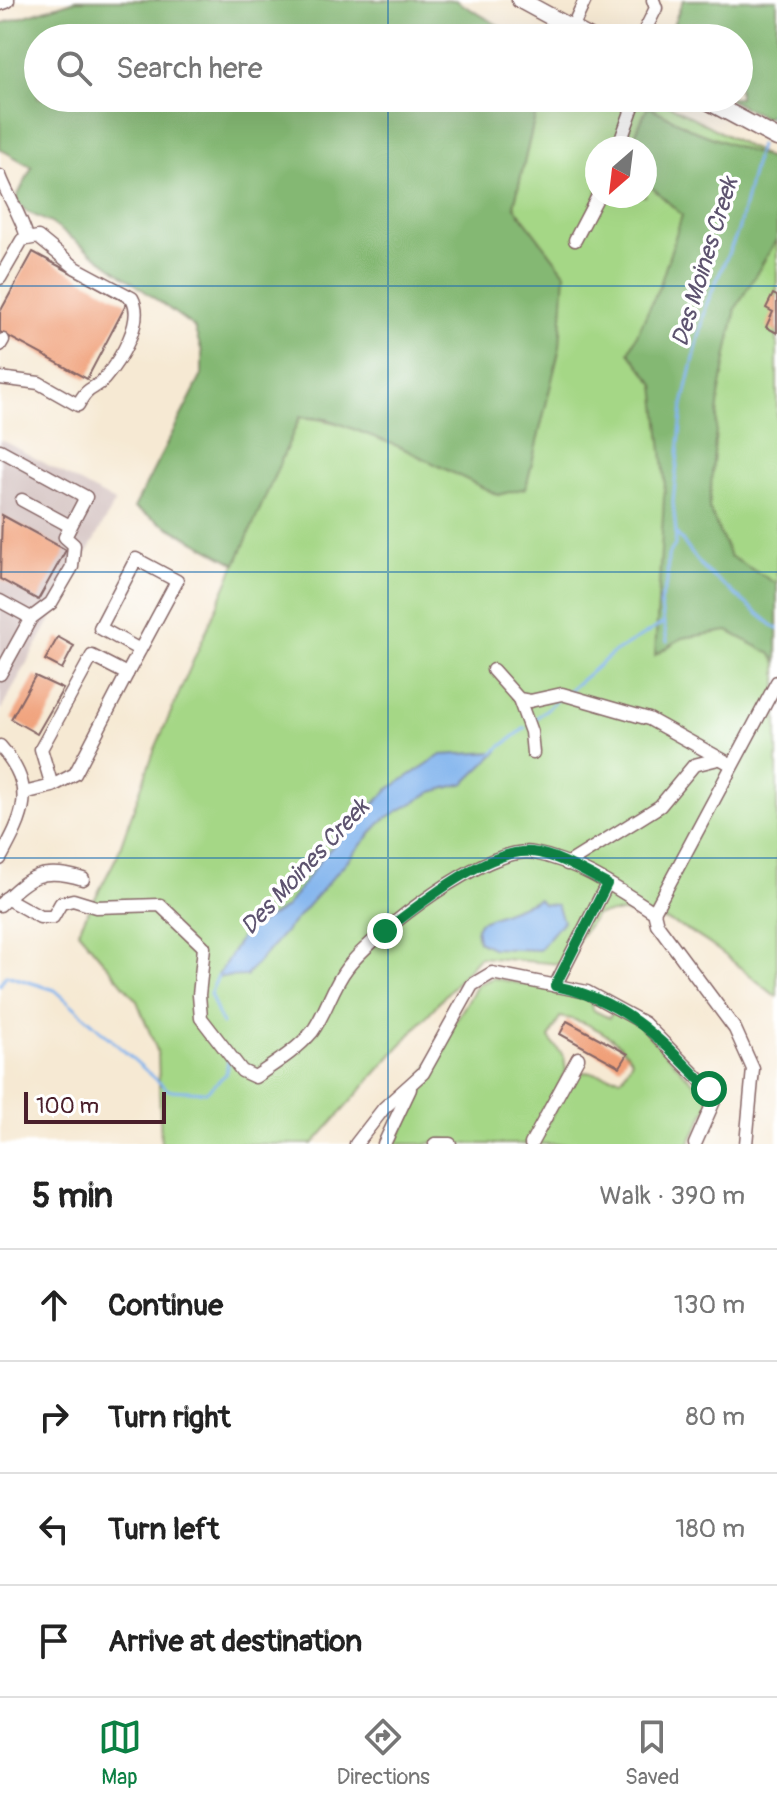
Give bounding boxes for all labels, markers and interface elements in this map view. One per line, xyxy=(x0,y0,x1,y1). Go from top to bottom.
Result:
search box xyxy=(24,24,753,112)
icon: search xyxy=(52,46,96,90)
text: Search here xyxy=(116,50,263,87)
north arrow xyxy=(585,136,657,208)
water label: Des Moines Creek xyxy=(666,172,745,350)
water label: Des Moines Creek xyxy=(235,792,377,941)
route end xyxy=(367,913,403,949)
route start xyxy=(691,1071,727,1107)
scale bar xyxy=(24,1088,166,1124)
text: 100 m xyxy=(36,1092,99,1120)
text: 5 min xyxy=(32,1175,113,1218)
text: Walk · 390 m xyxy=(600,1180,745,1212)
icon: ahead xyxy=(32,1283,76,1327)
text: Continue xyxy=(108,1287,223,1324)
text: 130 m xyxy=(674,1289,745,1321)
icon: right xyxy=(32,1395,76,1439)
text: Turn right xyxy=(108,1399,231,1436)
text: 80 m xyxy=(685,1401,745,1433)
icon: left xyxy=(32,1507,76,1551)
text: Turn left xyxy=(108,1511,219,1548)
text: 180 m xyxy=(675,1513,745,1545)
icon: arrive xyxy=(32,1619,76,1663)
text: Arrive at destination xyxy=(108,1623,362,1660)
tab: Map xyxy=(98,1715,142,1791)
tab: Directions xyxy=(337,1715,430,1791)
tab: Saved xyxy=(625,1715,679,1791)

